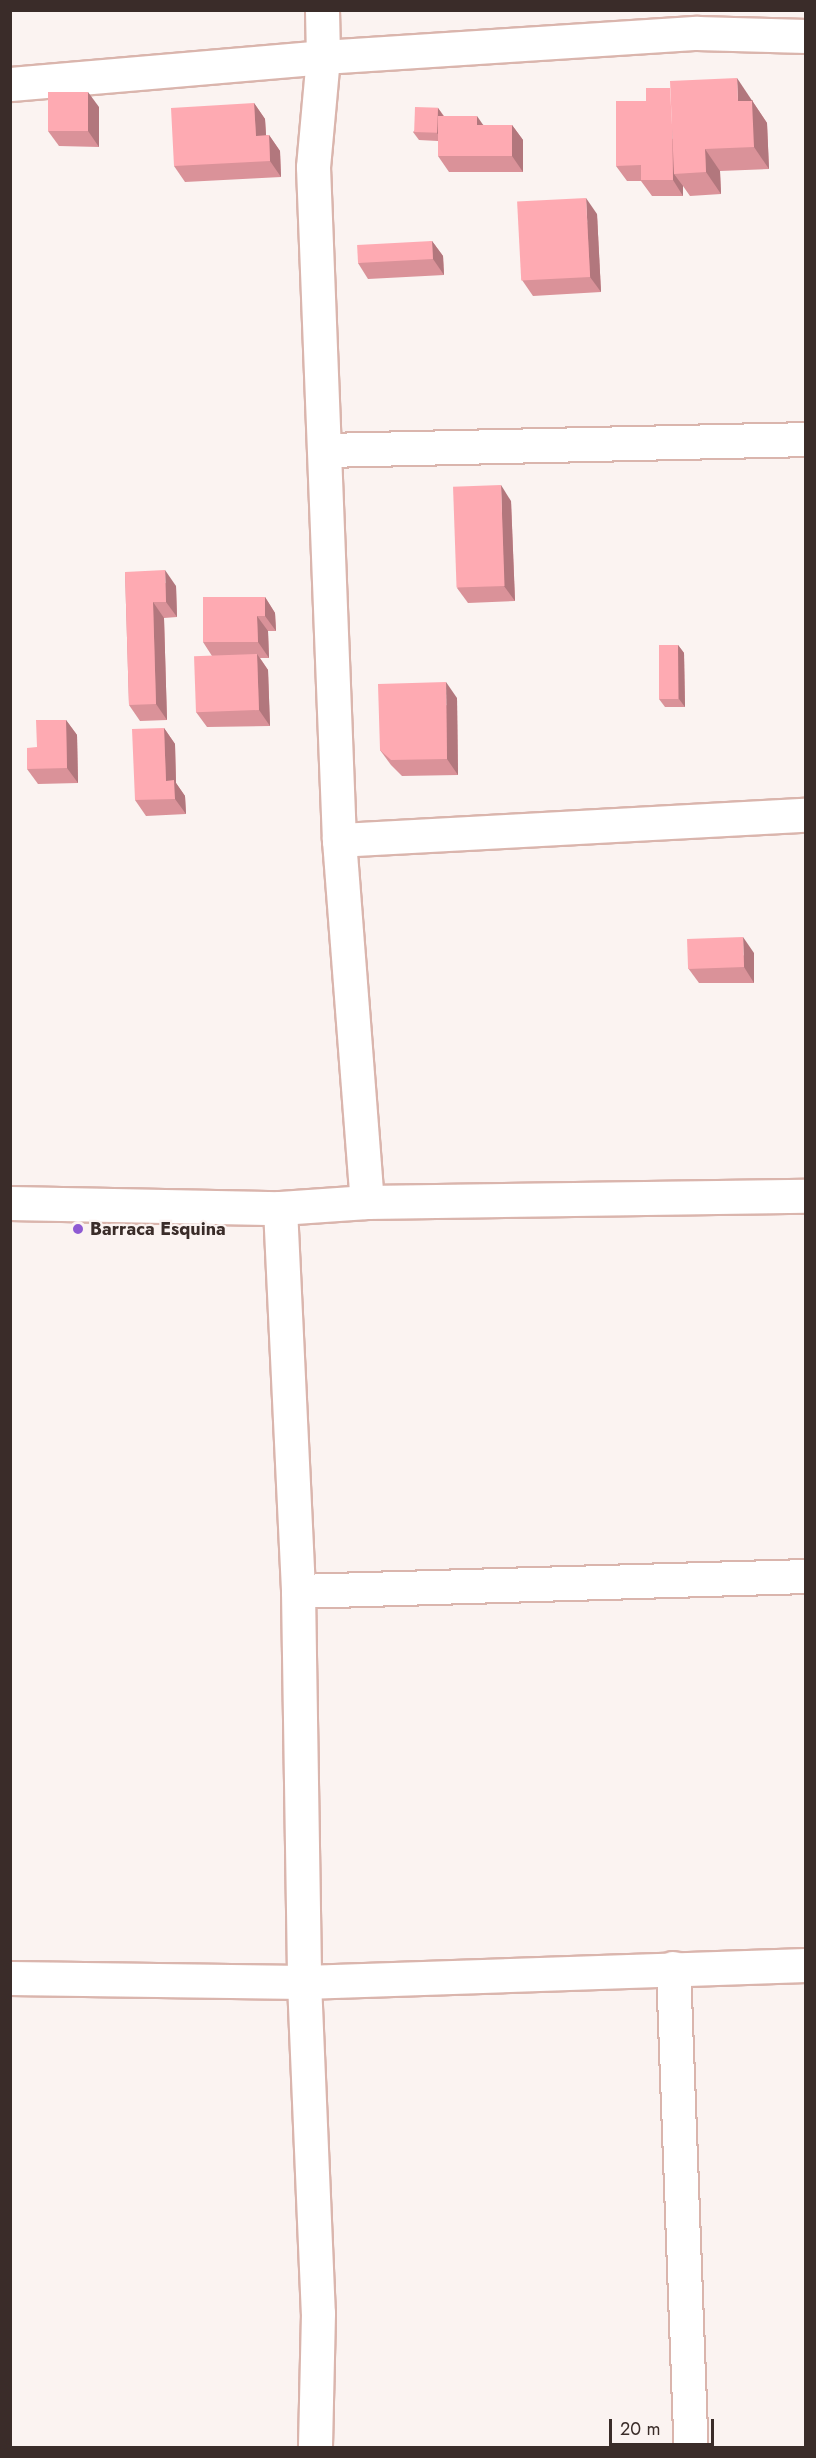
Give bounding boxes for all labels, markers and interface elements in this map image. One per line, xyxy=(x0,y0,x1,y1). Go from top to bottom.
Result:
place label: Barraca Esquina xyxy=(90,1218,226,1240)
marker: Barraca Esquina xyxy=(71,1222,85,1236)
scale bar xyxy=(612,2407,717,2445)
text: 20 m xyxy=(620,2416,660,2442)

